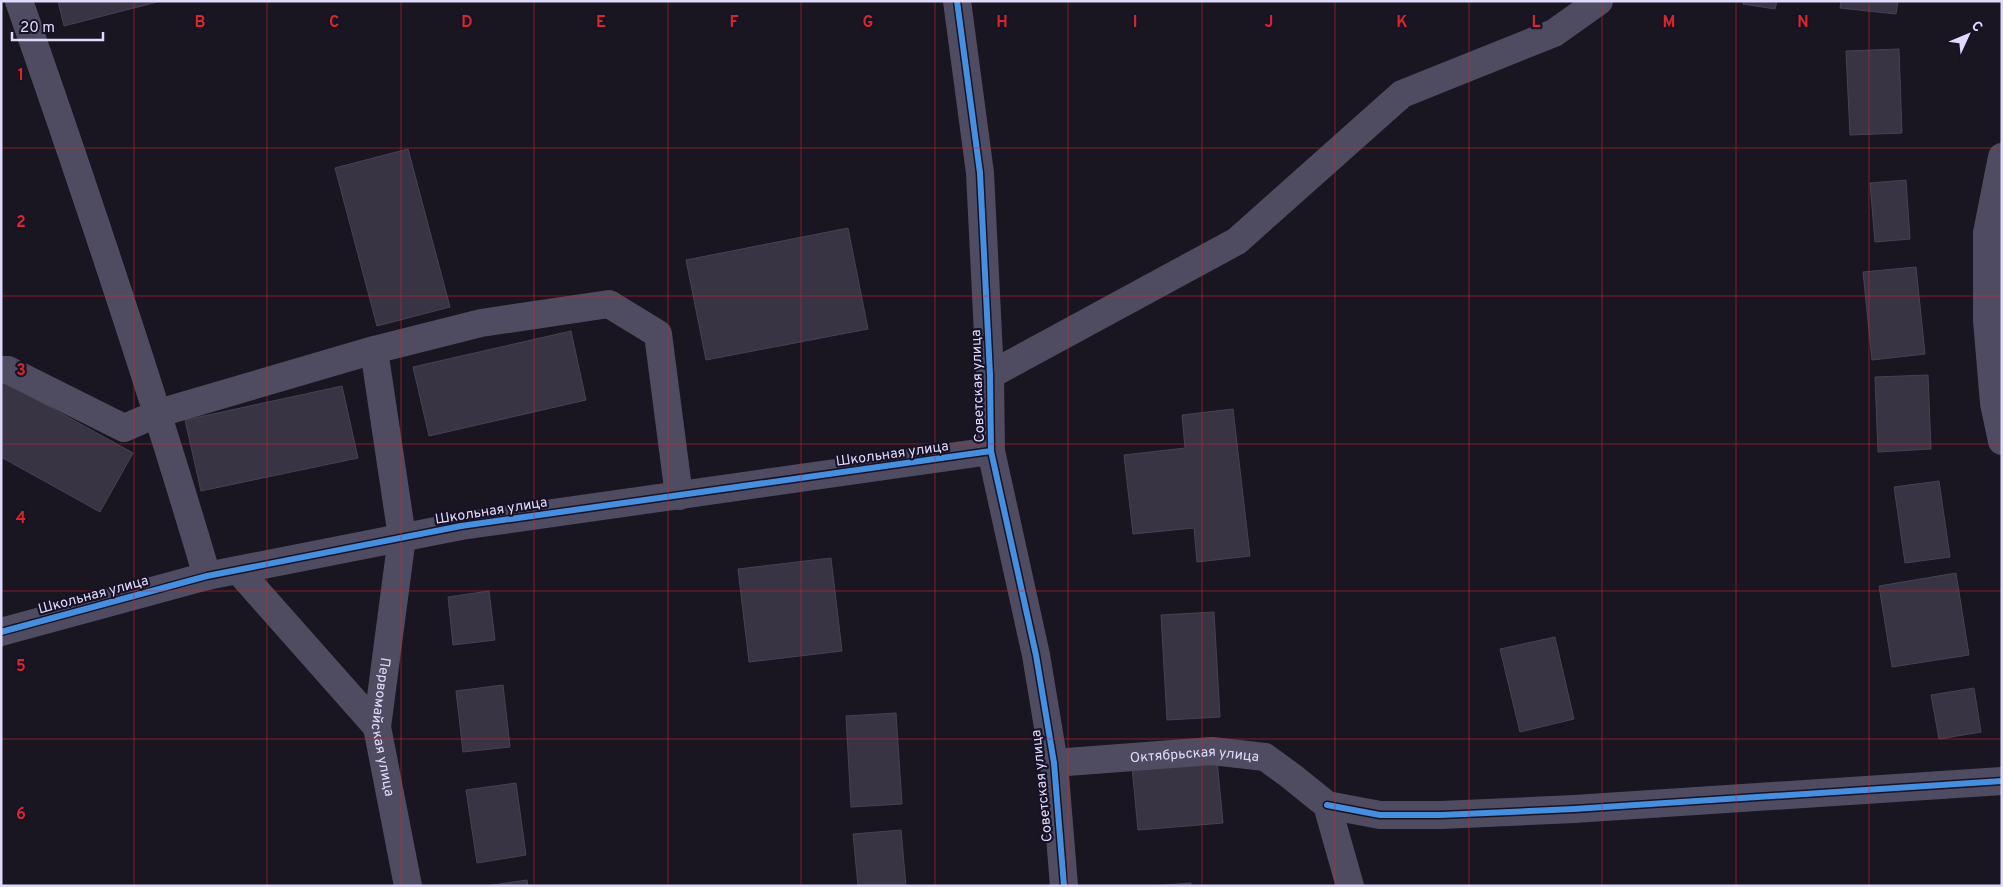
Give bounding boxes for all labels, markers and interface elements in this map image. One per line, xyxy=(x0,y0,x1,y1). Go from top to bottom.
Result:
scale bar xyxy=(12,10,104,42)
north arrow xyxy=(1943,10,1993,60)
text: B xyxy=(194,13,206,33)
text: C xyxy=(329,13,339,33)
text: D xyxy=(461,13,473,33)
text: E xyxy=(596,13,606,33)
text: F xyxy=(729,13,739,33)
text: G xyxy=(863,13,873,33)
text: H xyxy=(996,13,1008,33)
text: I xyxy=(1133,13,1137,33)
text: J xyxy=(1265,13,1273,33)
text: K xyxy=(1396,13,1408,33)
text: L xyxy=(1531,13,1541,33)
text: M xyxy=(1663,13,1675,33)
text: N xyxy=(1797,13,1809,33)
text: С xyxy=(1967,18,1986,36)
text: 20 m xyxy=(20,19,55,38)
text: 1 xyxy=(18,66,24,86)
text: 2 xyxy=(16,213,26,233)
street label: Советская улица xyxy=(968,329,989,443)
text: 3 xyxy=(16,361,26,381)
street label: Школьная улица xyxy=(835,438,950,471)
street label: Школьная улица xyxy=(434,494,549,529)
text: 4 xyxy=(16,509,26,529)
street label: Школьная улица xyxy=(36,573,150,618)
street label: Первомайская улица xyxy=(367,656,397,798)
text: 5 xyxy=(16,657,26,677)
street label: Советская улица xyxy=(1028,729,1057,843)
street label: Октябрьская улица xyxy=(1129,744,1260,767)
text: 6 xyxy=(16,805,26,825)

